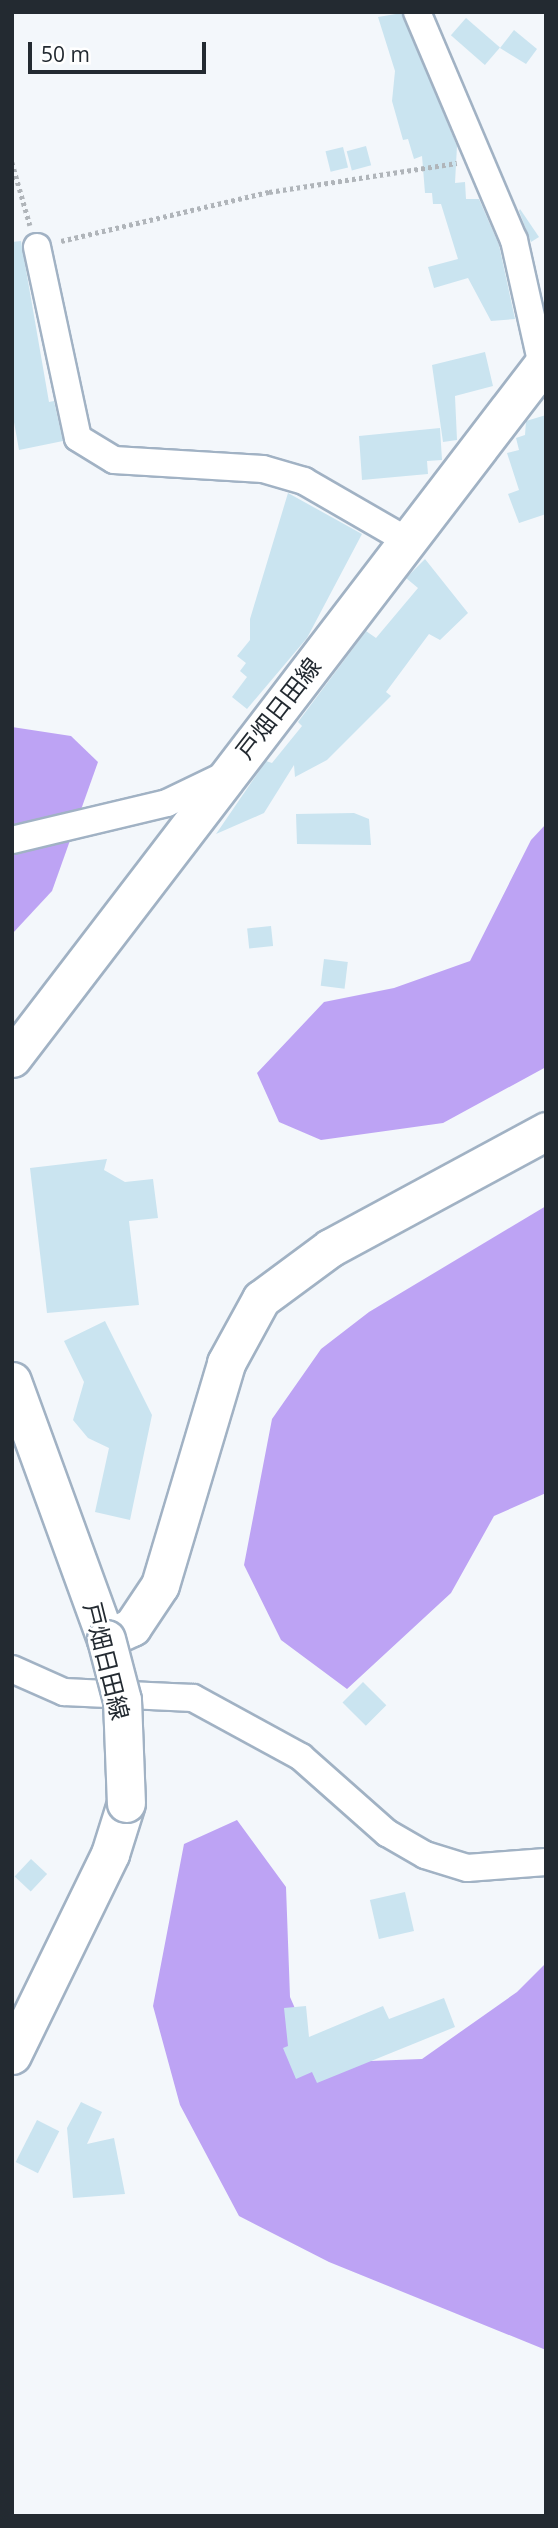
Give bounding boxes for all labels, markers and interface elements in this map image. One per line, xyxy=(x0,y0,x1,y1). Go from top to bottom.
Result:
scale bar xyxy=(32,28,210,72)
text: 50 m xyxy=(41,40,90,68)
street label: 戸畑日田線 xyxy=(230,652,326,764)
street label: 戸畑日田線 xyxy=(79,1599,135,1723)

